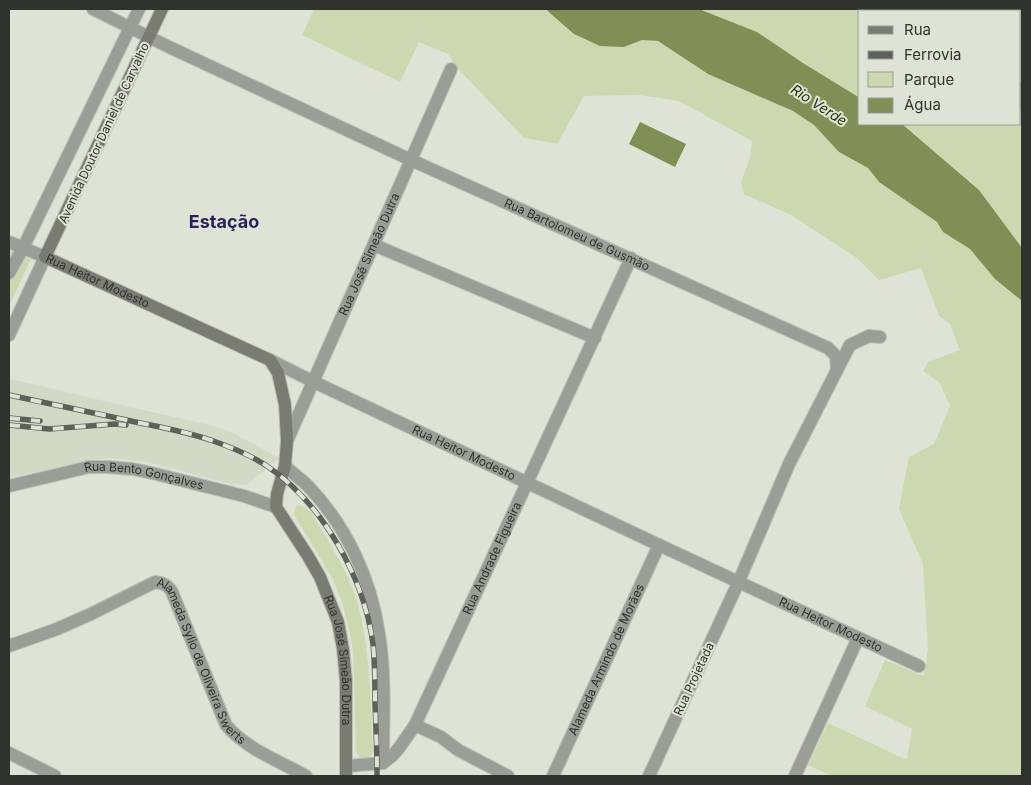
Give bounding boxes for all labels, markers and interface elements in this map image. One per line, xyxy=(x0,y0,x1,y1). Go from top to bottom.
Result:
legend xyxy=(858,10,1021,125)
text: Rua xyxy=(904,20,931,39)
street label: Avenida Doutor Daniel de Carvalho xyxy=(55,40,152,225)
text: Ferrovia xyxy=(904,45,961,64)
text: Parque xyxy=(904,70,954,89)
water label: Rio Verde xyxy=(788,80,851,129)
text: Água xyxy=(904,95,941,114)
street label: Rua José Simeão Dutra xyxy=(335,191,402,318)
street label: Rua Bartolomeu de Gusmão xyxy=(502,195,652,274)
district label: Estação xyxy=(189,211,259,232)
street label: Rua Heitor Modesto xyxy=(43,250,152,311)
street label: Rua Heitor Modesto xyxy=(410,422,518,483)
street label: Rua Bento Gonçalves xyxy=(82,458,205,493)
street label: Rua Andrade Figueira xyxy=(459,499,524,617)
street label: Alameda Sylio de Oliveira Swerts xyxy=(155,574,249,747)
street label: Alameda Armindo de Morães xyxy=(565,581,647,737)
street label: Rua José Simeão Dutra xyxy=(321,593,354,725)
street label: Rua Heitor Modesto xyxy=(777,594,885,655)
street label: Rua Projetada xyxy=(670,640,717,718)

